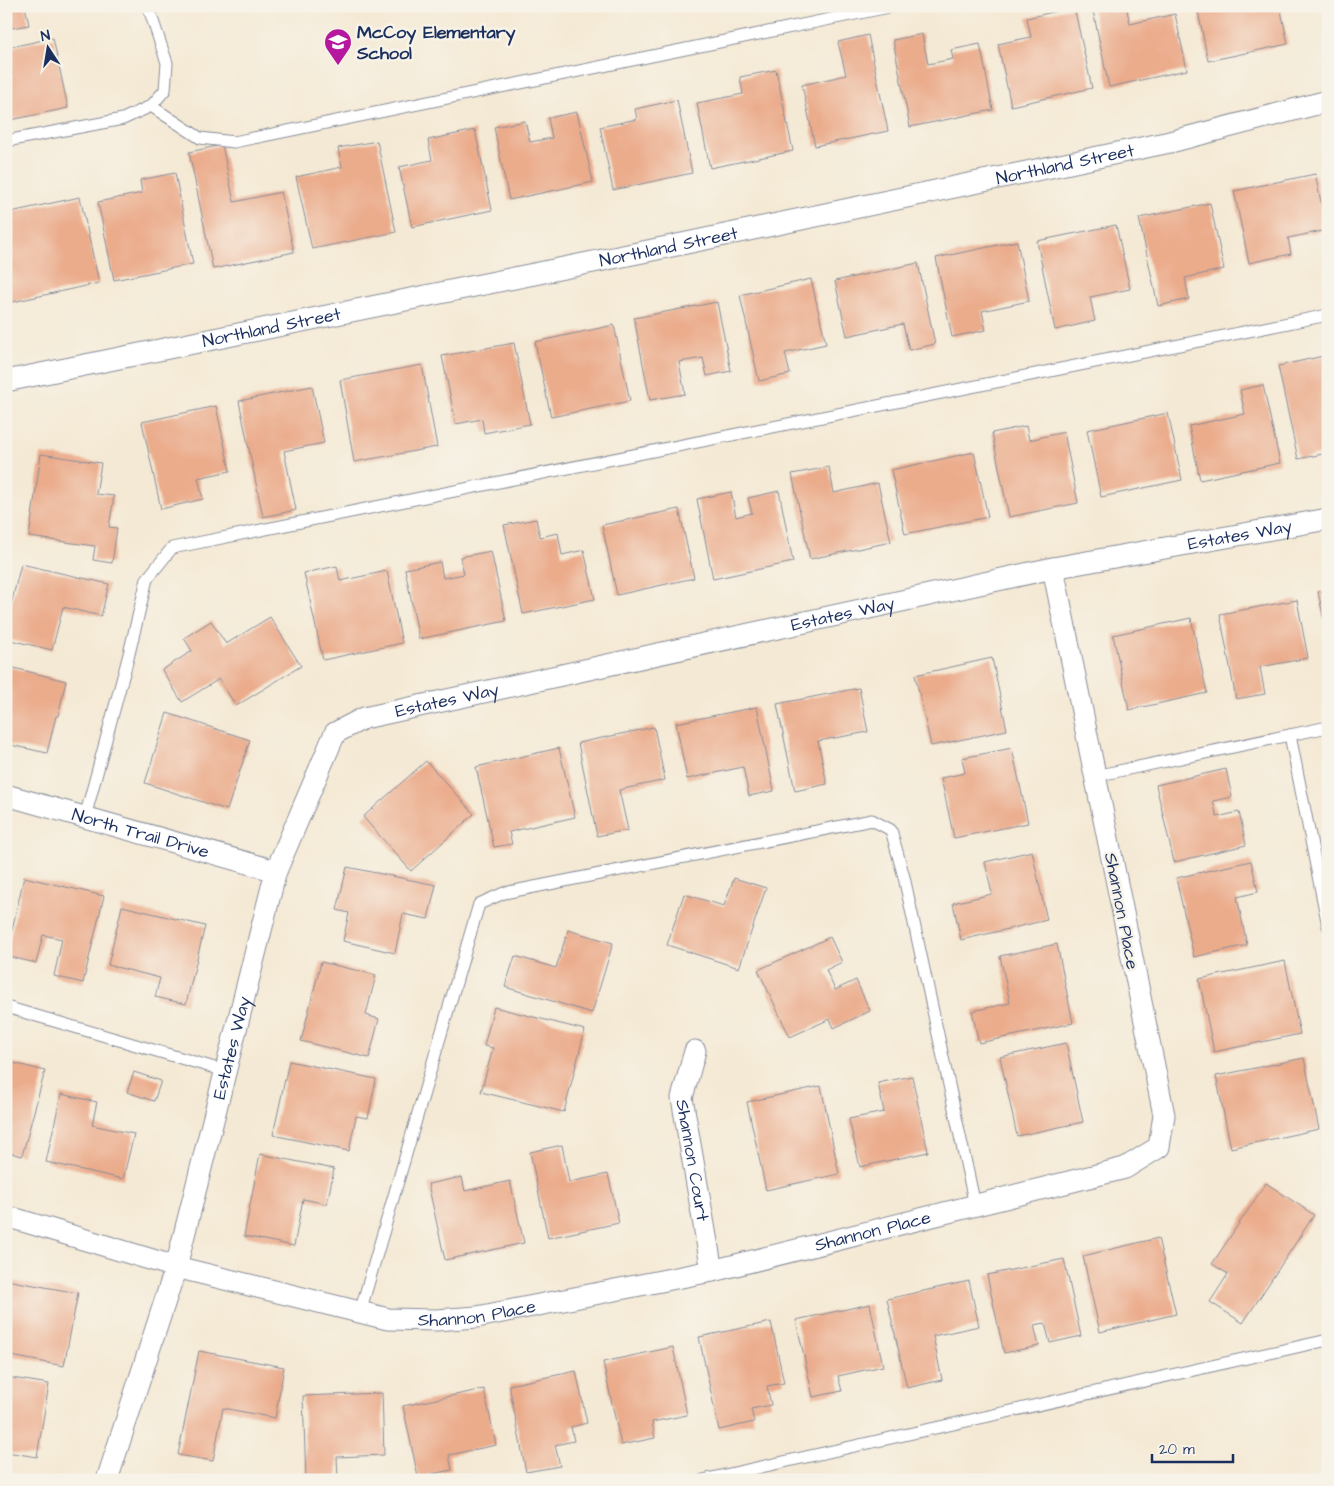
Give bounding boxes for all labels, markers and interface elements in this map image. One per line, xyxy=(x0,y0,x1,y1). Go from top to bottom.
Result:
place label: McCoy Elementary School xyxy=(356,20,516,66)
north arrow xyxy=(22,22,72,72)
text: N xyxy=(39,26,52,47)
school or university icon: McCoy Elementary School xyxy=(323,27,353,66)
street label: Northland Street xyxy=(994,138,1137,191)
street label: Northland Street xyxy=(597,220,741,273)
street label: Northland Street xyxy=(200,301,344,354)
street label: Estates Way xyxy=(1186,514,1294,557)
street label: Estates Way xyxy=(789,591,897,638)
street label: Estates Way xyxy=(393,677,502,724)
street label: North Trail Drive xyxy=(69,802,212,865)
street label: Shannon Place xyxy=(1098,851,1145,972)
street label: Estates Way xyxy=(207,994,258,1102)
street label: Shannon Court xyxy=(669,1098,715,1224)
street label: Shannon Place xyxy=(812,1205,934,1258)
street label: Shannon Place xyxy=(418,1294,538,1333)
scale bar xyxy=(1152,1431,1233,1463)
text: 20 m xyxy=(1159,1439,1195,1460)

